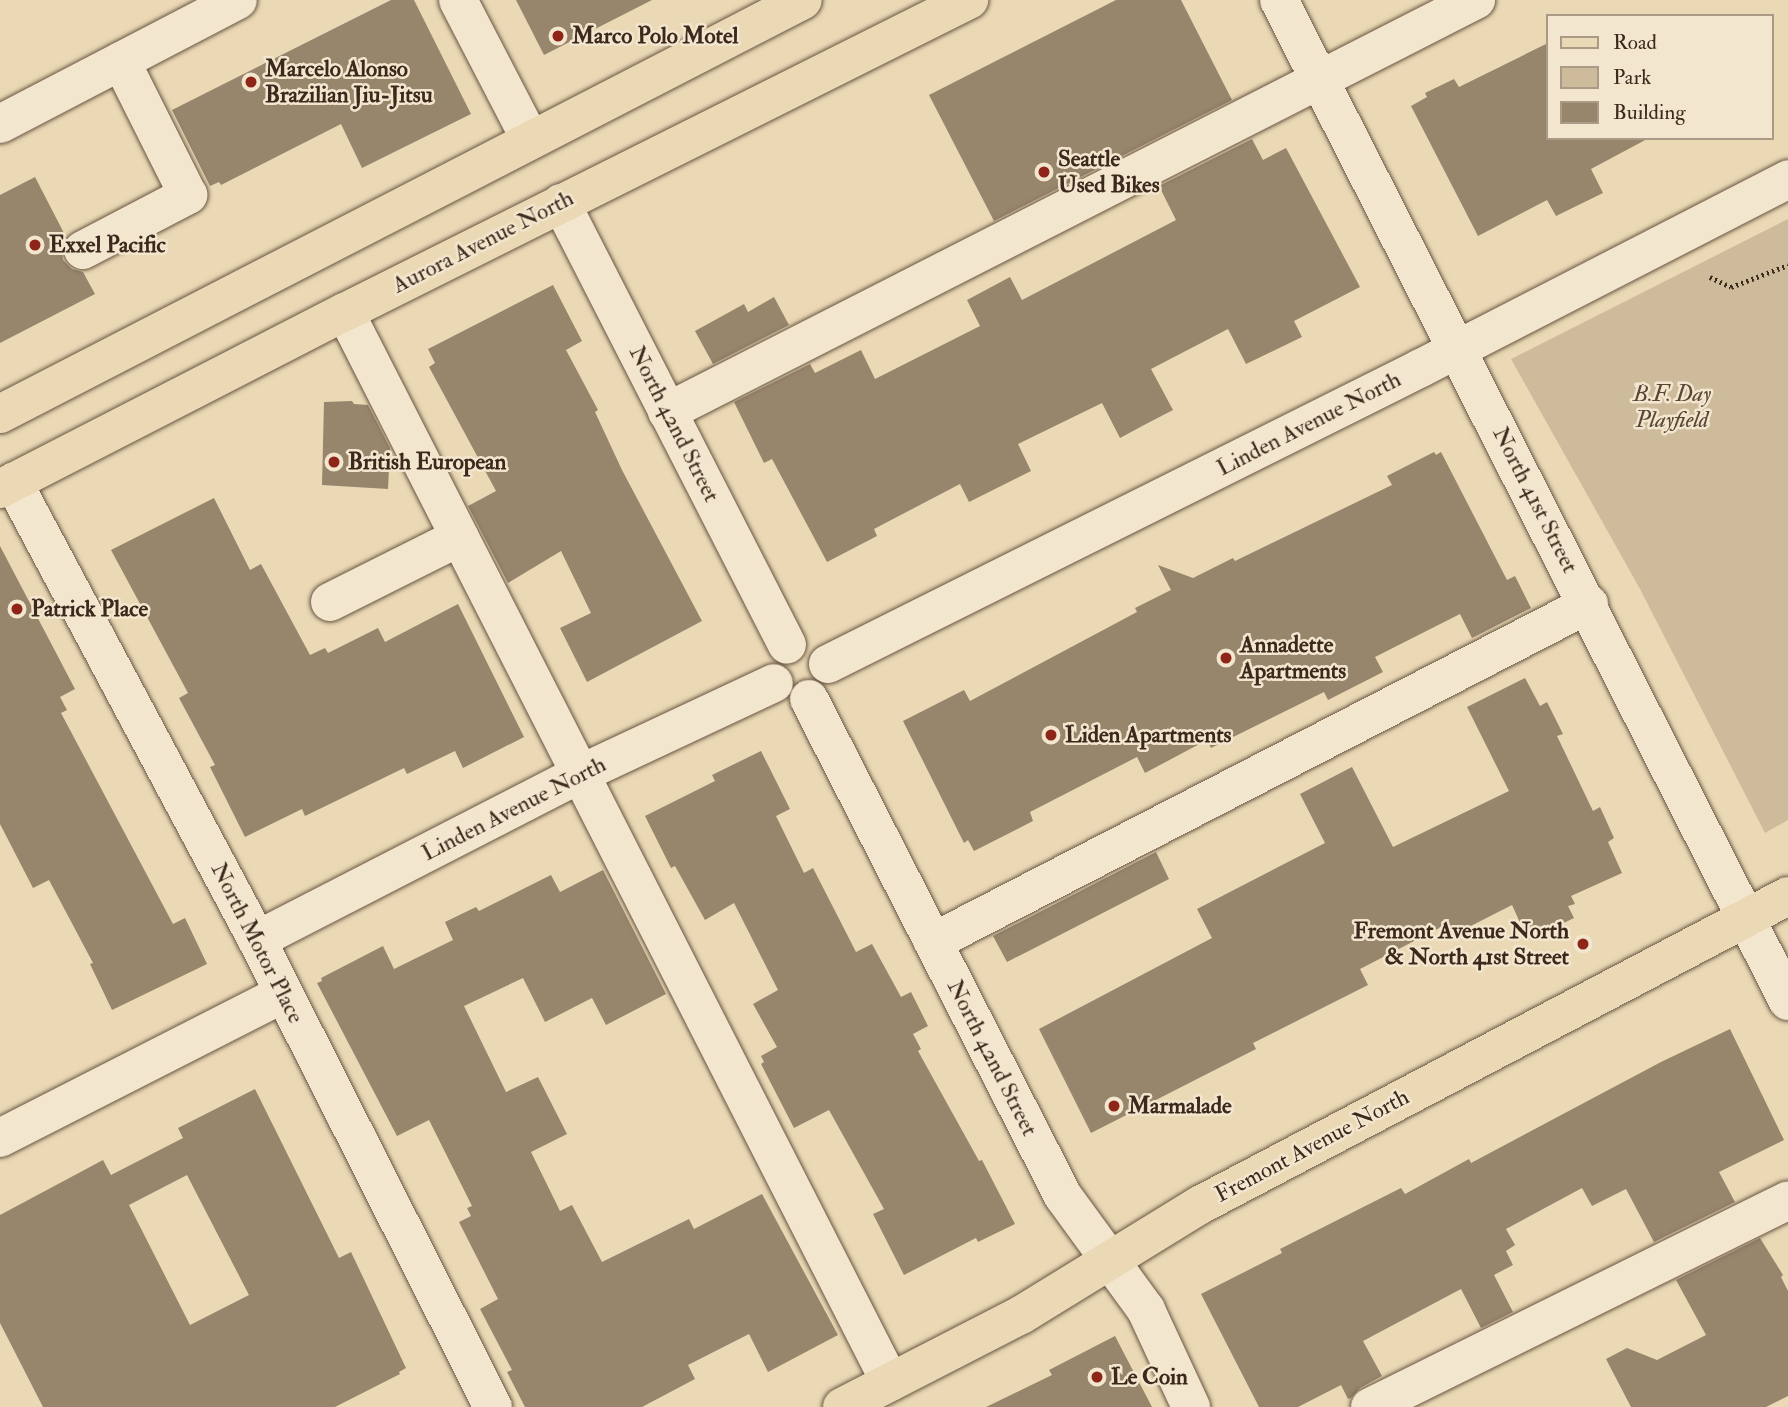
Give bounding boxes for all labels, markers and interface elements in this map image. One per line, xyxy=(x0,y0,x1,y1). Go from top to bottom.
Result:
legend xyxy=(1546,14,1774,140)
place label: Marco Polo Motel xyxy=(572,22,738,50)
marker: Marco Polo Motel xyxy=(550,28,566,44)
text: Road xyxy=(1613,29,1657,56)
place label: Marcelo Alonso Brazilian Jiu-Jitsu xyxy=(265,55,433,109)
text: Park xyxy=(1613,64,1651,91)
marker: Marcelo Alonso Brazilian Jiu-Jitsu xyxy=(243,74,259,90)
text: Building xyxy=(1613,99,1686,126)
place label: Seattle Used Bikes xyxy=(1058,145,1160,199)
marker: Seattle Used Bikes xyxy=(1036,164,1052,180)
street label: Aurora Avenue North xyxy=(388,184,578,300)
place label: Exxel Pacific xyxy=(49,231,166,259)
marker: Exxel Pacific xyxy=(27,237,43,253)
street label: North 42nd Street xyxy=(623,341,725,507)
street label: Linden Avenue North xyxy=(1212,366,1406,482)
park label: B.F. Day Playfield xyxy=(1633,380,1711,434)
street label: North 41st Street xyxy=(1486,422,1584,578)
place label: British European xyxy=(348,448,506,476)
marker: British European xyxy=(326,454,342,470)
place label: Patrick Place xyxy=(31,595,148,623)
marker: Patrick Place xyxy=(9,601,25,617)
place label: Annadette Apartments xyxy=(1240,631,1346,685)
marker: Annadette Apartments xyxy=(1218,650,1234,666)
place label: Liden Apartments xyxy=(1065,721,1231,749)
marker: Liden Apartments xyxy=(1043,727,1059,743)
street label: Linden Avenue North xyxy=(417,751,611,867)
street label: North Motor Place xyxy=(205,858,309,1028)
place label: Fremont Avenue North & North 41st Street xyxy=(1354,917,1569,971)
marker: Fremont Avenue North & North 41st Street xyxy=(1575,936,1591,952)
street label: North 42nd Street xyxy=(941,975,1043,1141)
street label: Fremont Avenue North xyxy=(1210,1083,1414,1209)
place label: Marmalade xyxy=(1128,1092,1232,1120)
marker: Marmalade xyxy=(1106,1098,1122,1114)
place label: Le Coin xyxy=(1111,1363,1188,1391)
marker: Le Coin xyxy=(1089,1369,1105,1385)

